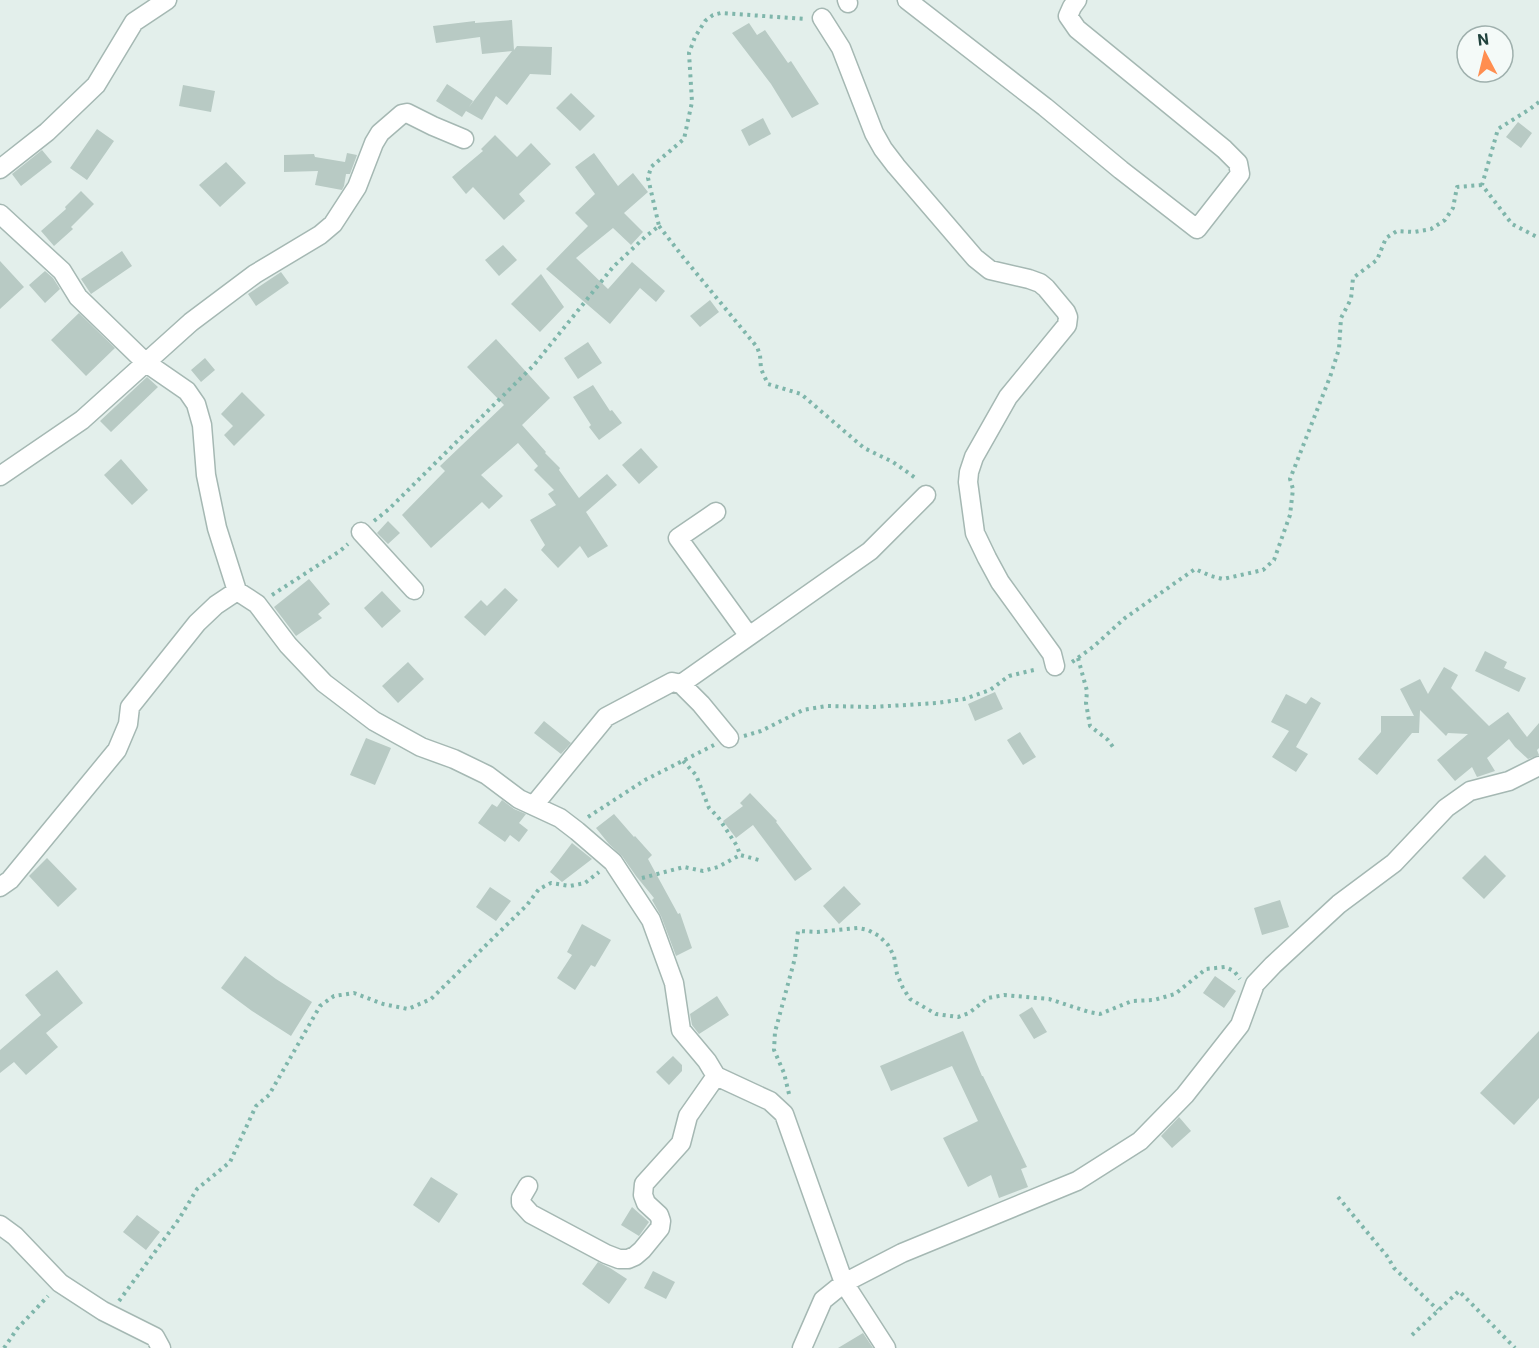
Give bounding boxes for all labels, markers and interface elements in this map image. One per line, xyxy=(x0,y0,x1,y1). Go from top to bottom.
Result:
north arrow xyxy=(1455,24,1515,84)
text: N xyxy=(1476,29,1490,50)

